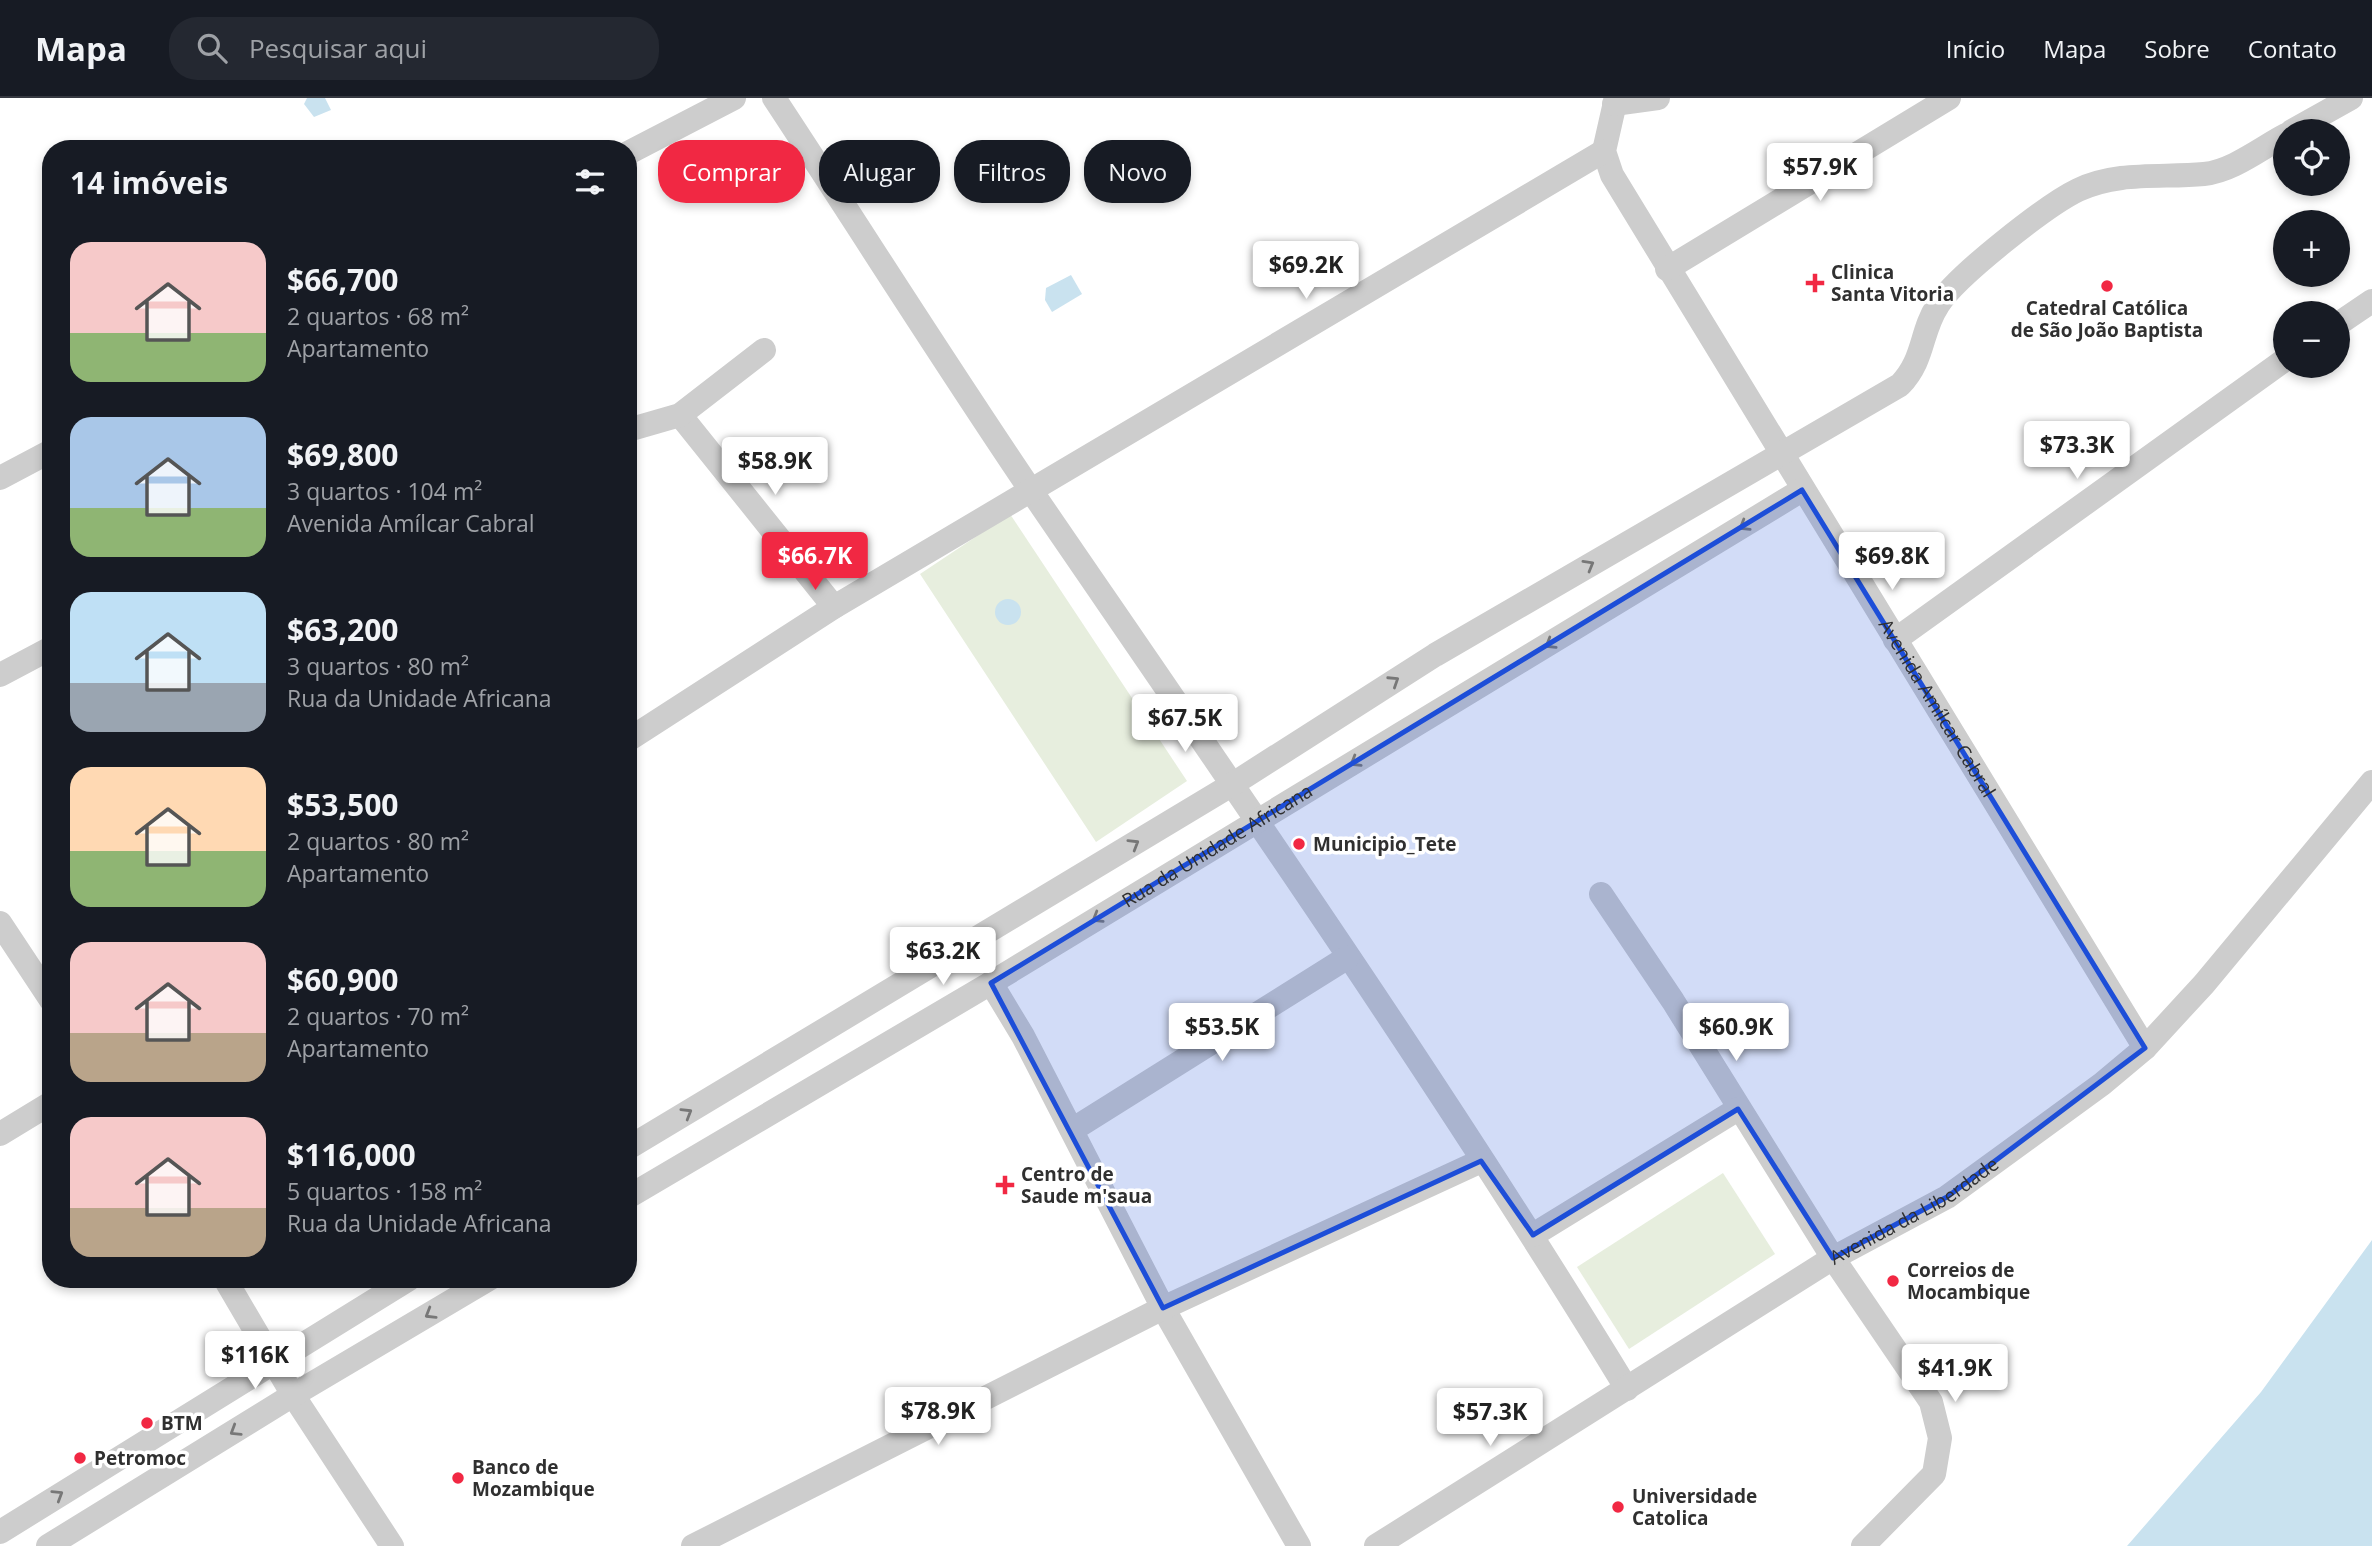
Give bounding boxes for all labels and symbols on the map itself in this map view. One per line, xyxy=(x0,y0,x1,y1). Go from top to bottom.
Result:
pin: $57.9K xyxy=(1763,144,1877,203)
pin: $69.2K xyxy=(1249,242,1363,301)
place label: Clinica Santa Vitoria xyxy=(1831,259,1954,307)
marker: Clinica Santa Vitoria xyxy=(1805,273,1825,293)
marker: Catedral Católica de São João Baptista xyxy=(2099,278,2115,294)
place label: Catedral Católica de São João Baptista xyxy=(2011,295,2203,343)
pin: $73.3K xyxy=(2020,422,2134,481)
pin: $58.9K xyxy=(718,438,832,497)
one-way arrow xyxy=(1738,517,1751,530)
pin: $66.7K xyxy=(758,532,872,592)
pin: $69.8K xyxy=(1835,532,1949,592)
one-way arrow xyxy=(1582,560,1594,573)
street label: Avenida Amílcar Cabral xyxy=(1873,614,2002,802)
one-way arrow xyxy=(1544,636,1557,649)
one-way arrow xyxy=(1386,677,1399,690)
pin: $67.5K xyxy=(1128,694,1242,754)
one-way arrow xyxy=(1349,754,1362,767)
street label: Rua da Unidade Africana xyxy=(1117,778,1317,913)
place label: Municipio_Tete xyxy=(1313,831,1456,857)
marker: Municipio_Tete xyxy=(1291,836,1307,852)
one-way arrow xyxy=(1126,840,1139,853)
one-way arrow xyxy=(1092,909,1105,922)
pin: $63.2K xyxy=(886,928,1000,987)
pin: $53.5K xyxy=(1165,1004,1279,1063)
pin: $60.9K xyxy=(1679,1004,1793,1063)
one-way arrow xyxy=(679,1109,692,1122)
street label: Avenida da Liberdade xyxy=(1825,1151,2004,1271)
place label: Centro de Saude m'saua xyxy=(1021,1161,1152,1209)
marker: Centro de Saude m'saua xyxy=(995,1175,1015,1195)
place label: Correios de Mocambique xyxy=(1907,1257,2030,1305)
marker: Correios de Mocambique xyxy=(1885,1273,1901,1289)
one-way arrow xyxy=(424,1306,437,1319)
pin: $116K xyxy=(206,1332,304,1391)
pin: $41.9K xyxy=(1898,1344,2012,1404)
pin: $78.9K xyxy=(881,1388,995,1447)
pin: $57.3K xyxy=(1433,1388,1547,1448)
place label: BTM xyxy=(161,1410,203,1436)
marker: BTM xyxy=(139,1415,155,1431)
one-way arrow xyxy=(229,1422,242,1435)
place label: Petromoc xyxy=(94,1445,186,1471)
marker: Petromoc xyxy=(72,1450,88,1466)
place label: Banco de Mozambique xyxy=(472,1454,595,1502)
marker: Banco de Mozambique xyxy=(450,1470,466,1486)
place label: Universidade Catolica xyxy=(1632,1483,1757,1531)
one-way arrow xyxy=(50,1491,63,1504)
marker: Universidade Catolica xyxy=(1610,1499,1626,1515)

